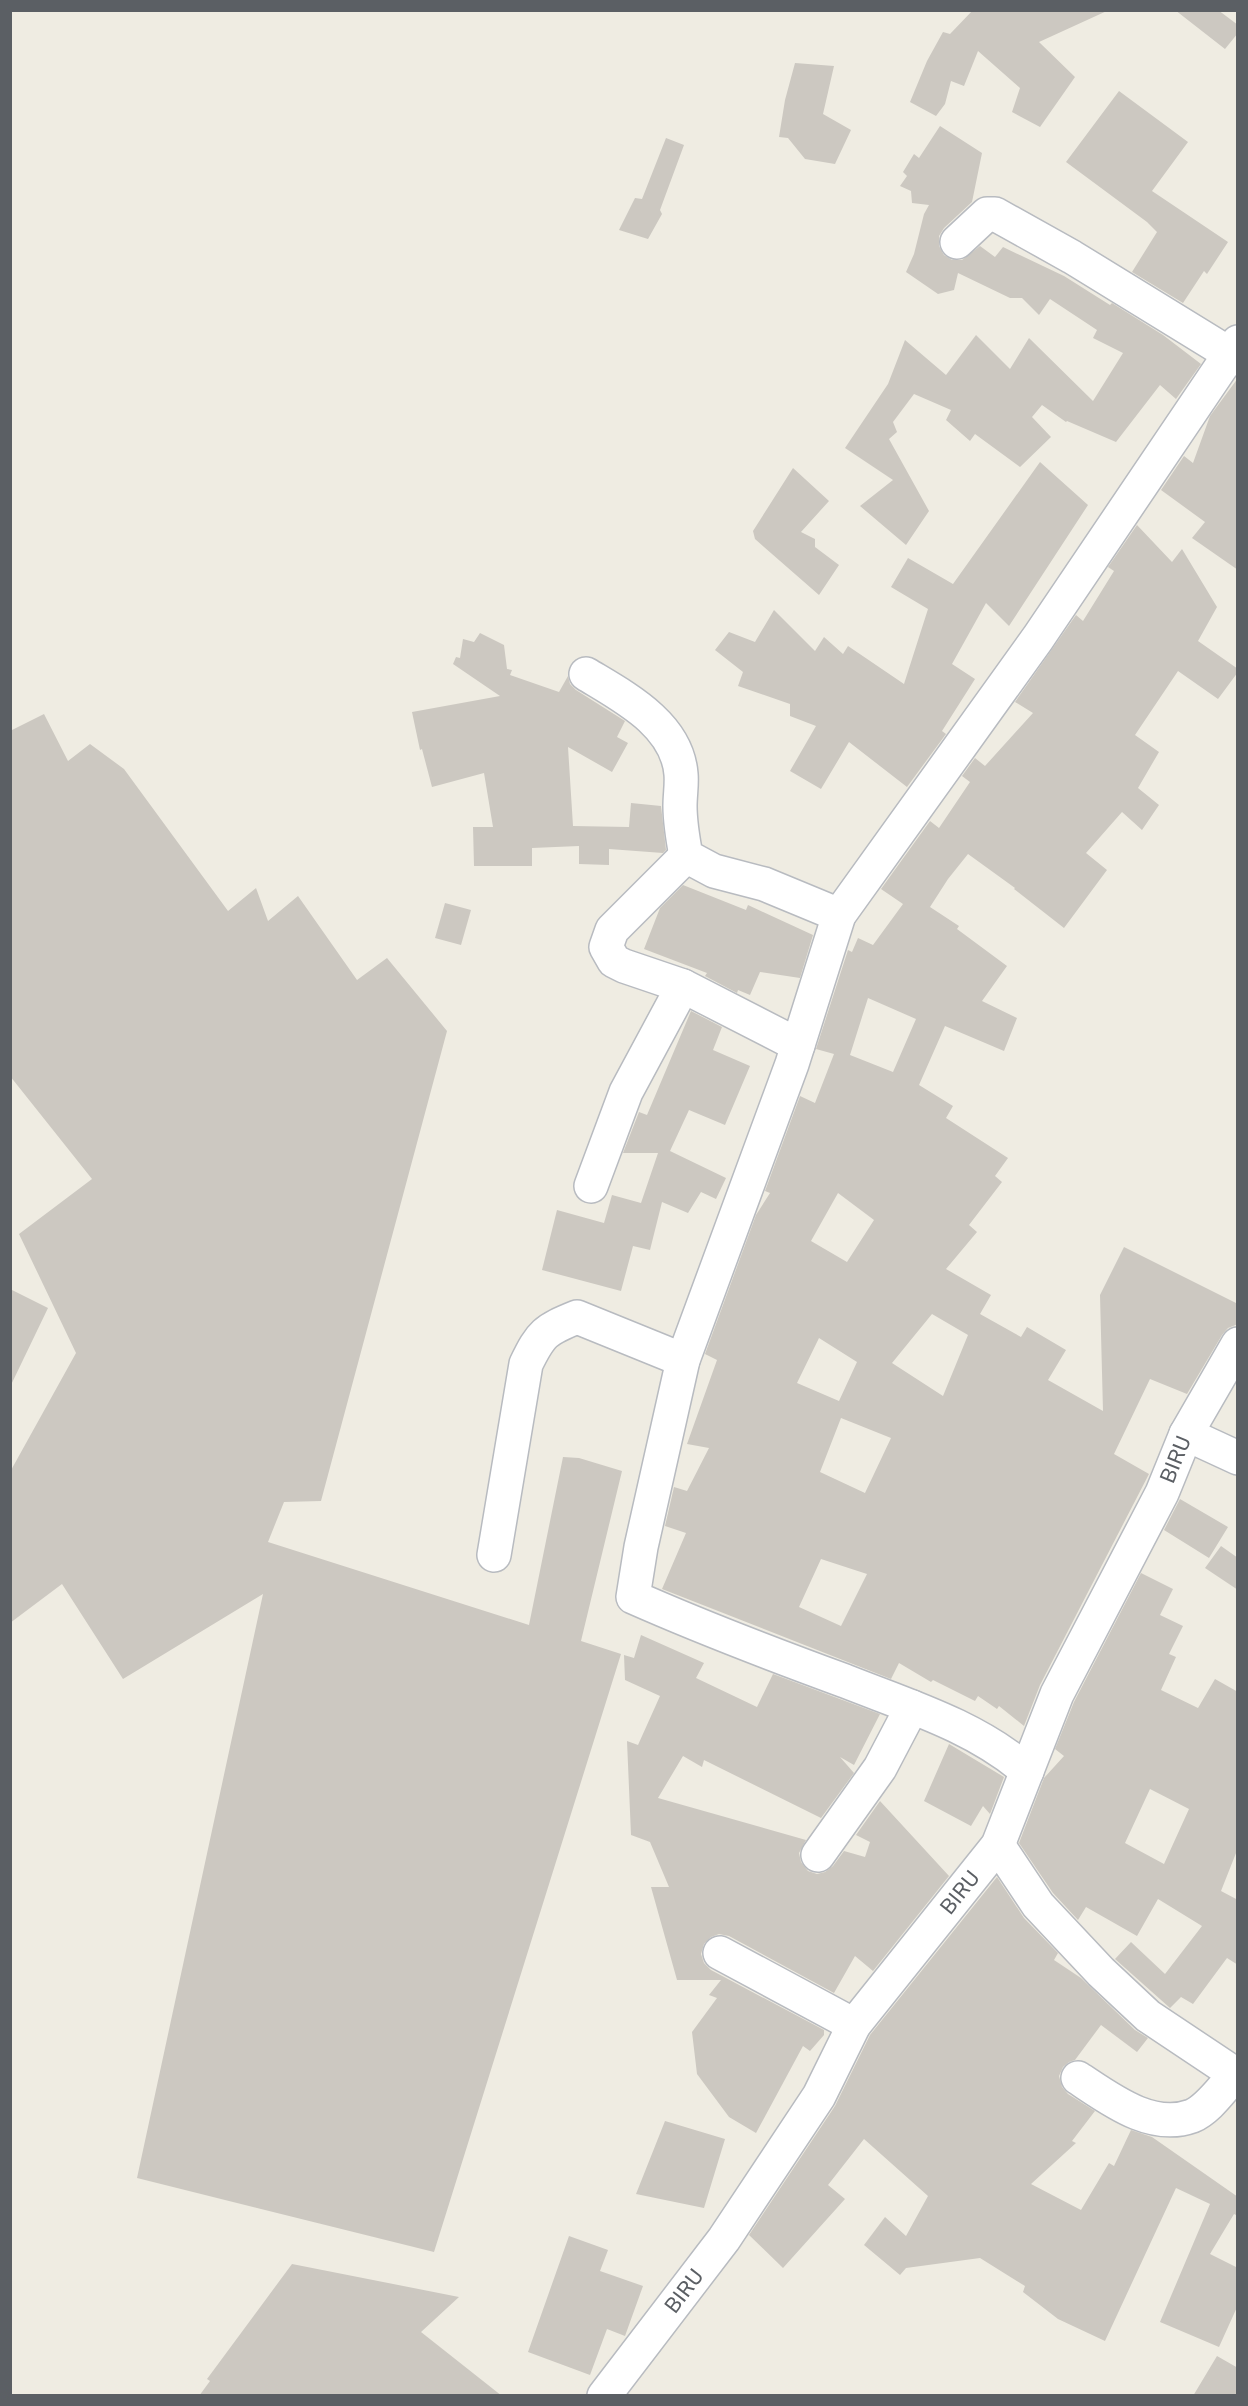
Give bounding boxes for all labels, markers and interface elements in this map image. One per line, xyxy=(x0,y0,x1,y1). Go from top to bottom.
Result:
street label: BIRU xyxy=(1154,1432,1196,1487)
street label: BIRU xyxy=(935,1865,985,1919)
street label: BIRU xyxy=(659,2264,708,2318)

